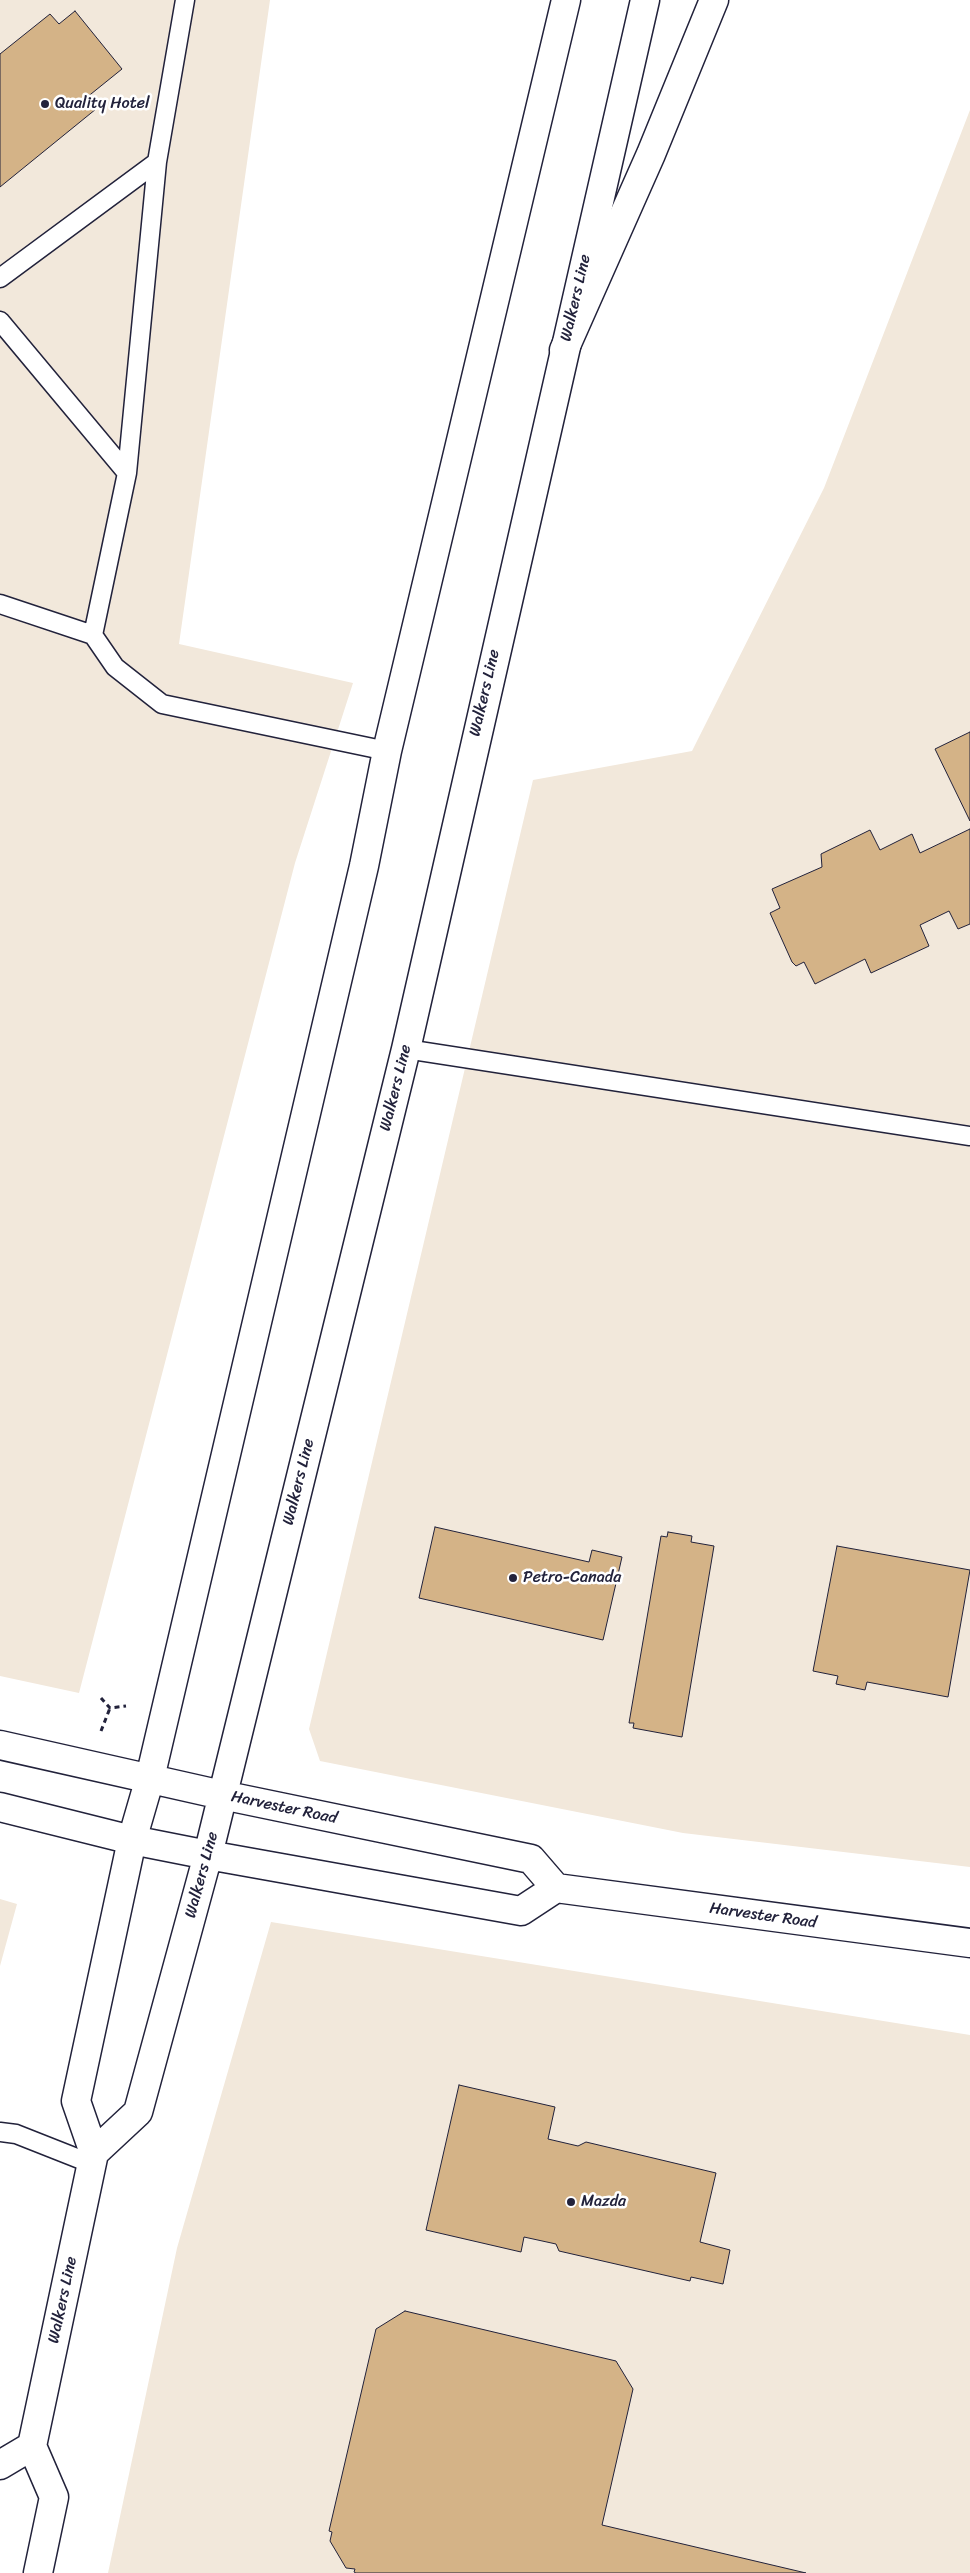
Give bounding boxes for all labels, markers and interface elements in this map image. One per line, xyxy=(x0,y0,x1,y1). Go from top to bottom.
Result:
place label: Quality Hotel xyxy=(55,94,150,114)
marker: Quality Hotel xyxy=(39,98,51,110)
street label: Walkers Line xyxy=(557,253,595,343)
street label: Walkers Line xyxy=(466,648,504,738)
street label: Walkers Line xyxy=(376,1043,416,1133)
street label: Walkers Line xyxy=(279,1437,319,1527)
place label: Petro-Canada xyxy=(523,1568,621,1588)
marker: Petro-Canada xyxy=(507,1572,519,1584)
street label: Harvester Road xyxy=(229,1787,339,1829)
street label: Walkers Line xyxy=(181,1830,223,1920)
street label: Harvester Road xyxy=(708,1899,818,1933)
place label: Mazda xyxy=(581,2192,626,2212)
marker: Mazda xyxy=(565,2196,577,2208)
street label: Walkers Line xyxy=(44,2255,82,2345)

